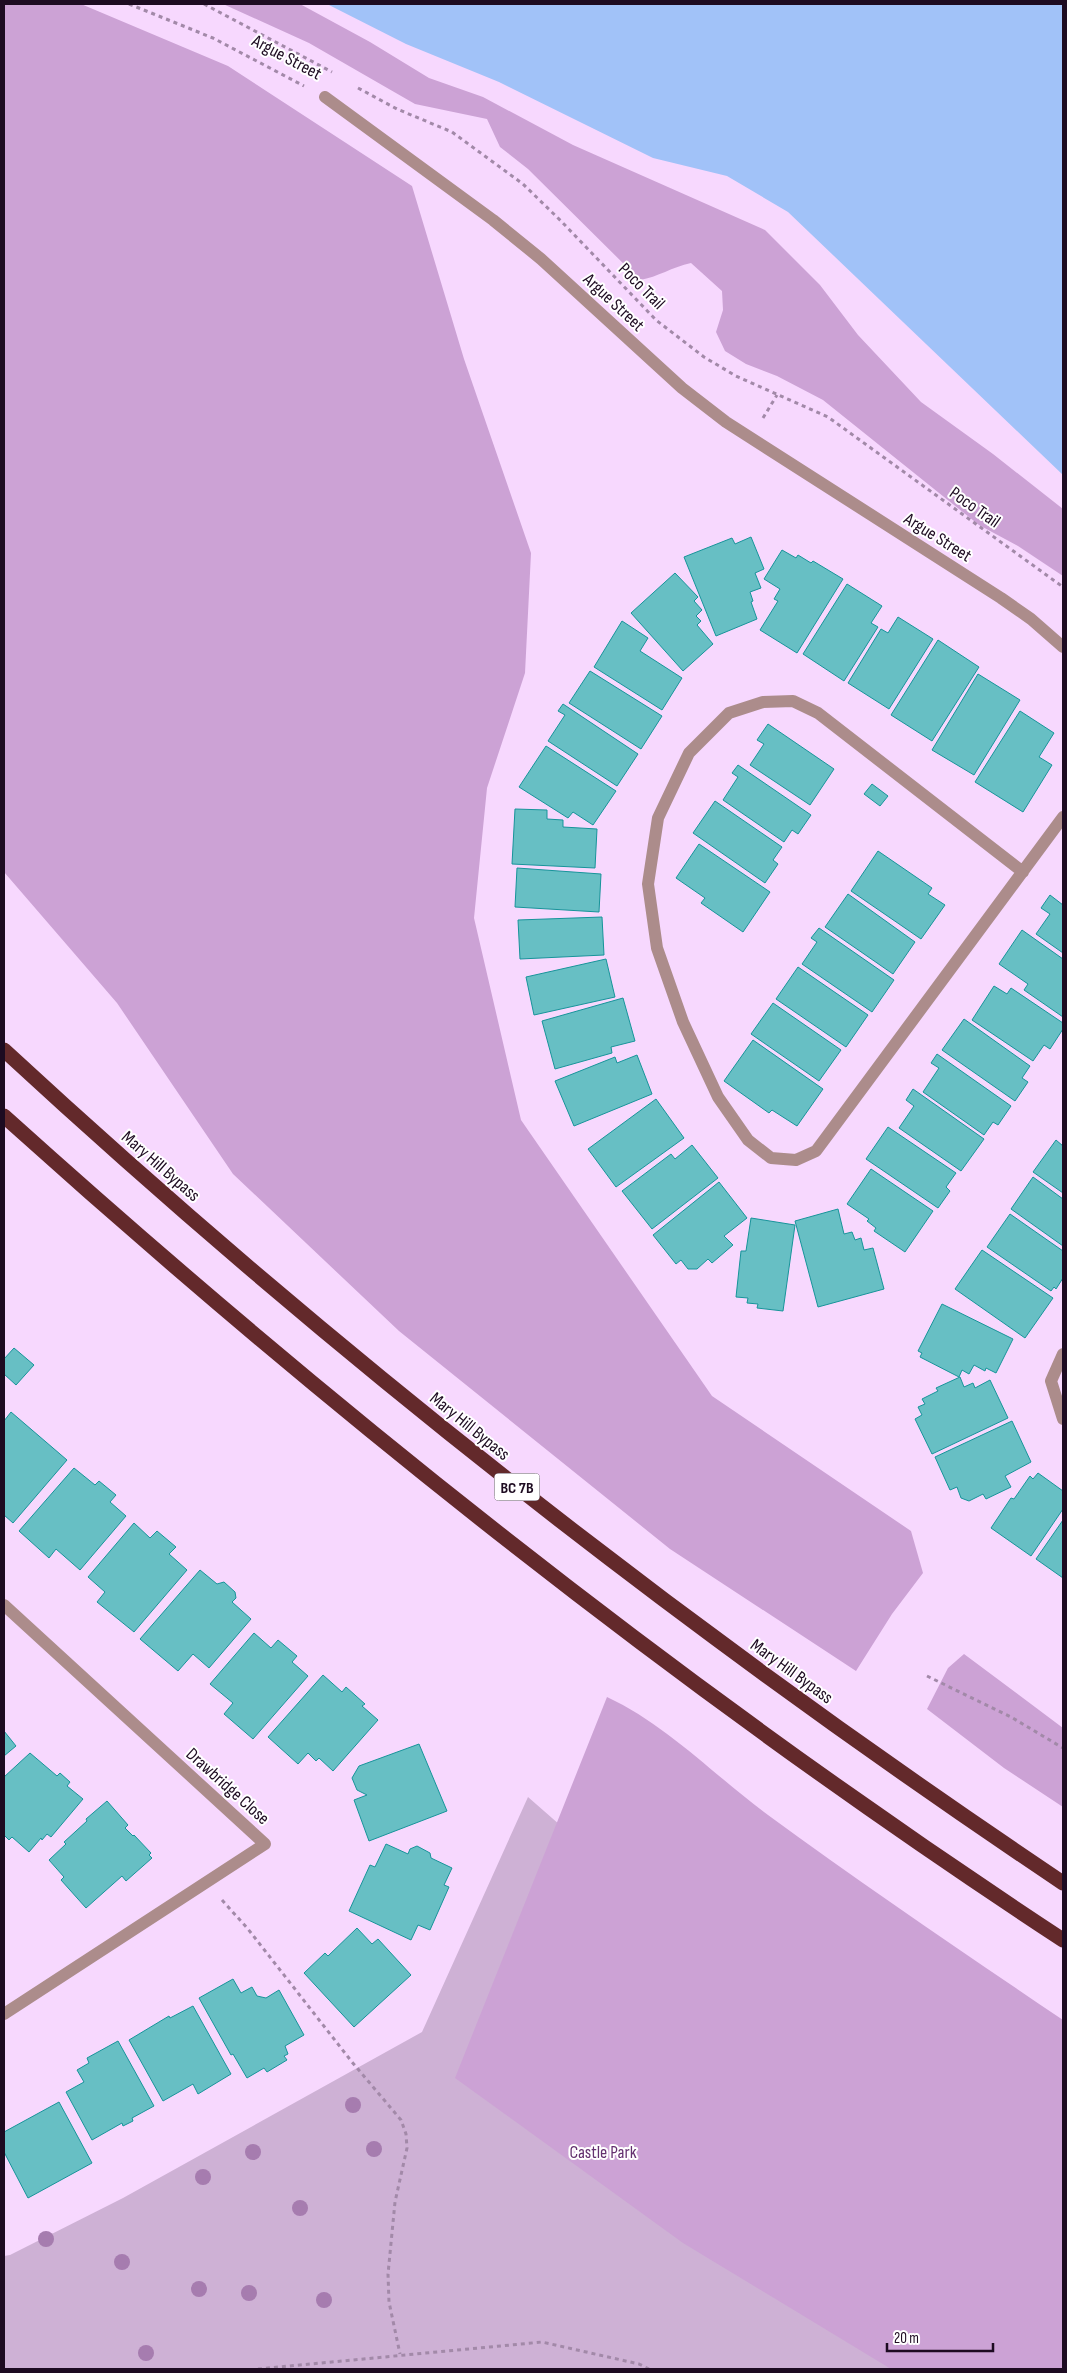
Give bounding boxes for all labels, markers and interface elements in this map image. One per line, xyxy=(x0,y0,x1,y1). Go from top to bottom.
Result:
street label: Argue Street xyxy=(248,30,325,85)
street label: Poco Trail xyxy=(614,259,669,314)
street label: Argue Street xyxy=(578,268,649,336)
street label: Poco Trail xyxy=(945,482,1004,532)
street label: Argue Street xyxy=(899,508,976,567)
street label: Mary Hill Bypass xyxy=(117,1127,204,1206)
street label: Mary Hill Bypass xyxy=(426,1388,514,1465)
road number: BC 7B xyxy=(494,1474,540,1500)
street label: Mary Hill Bypass xyxy=(746,1634,837,1708)
street label: Drawbridge Close xyxy=(182,1744,274,1829)
park label: Castle Park xyxy=(569,2142,637,2163)
scale bar xyxy=(887,2320,993,2352)
text: 20 m xyxy=(894,2329,919,2348)

